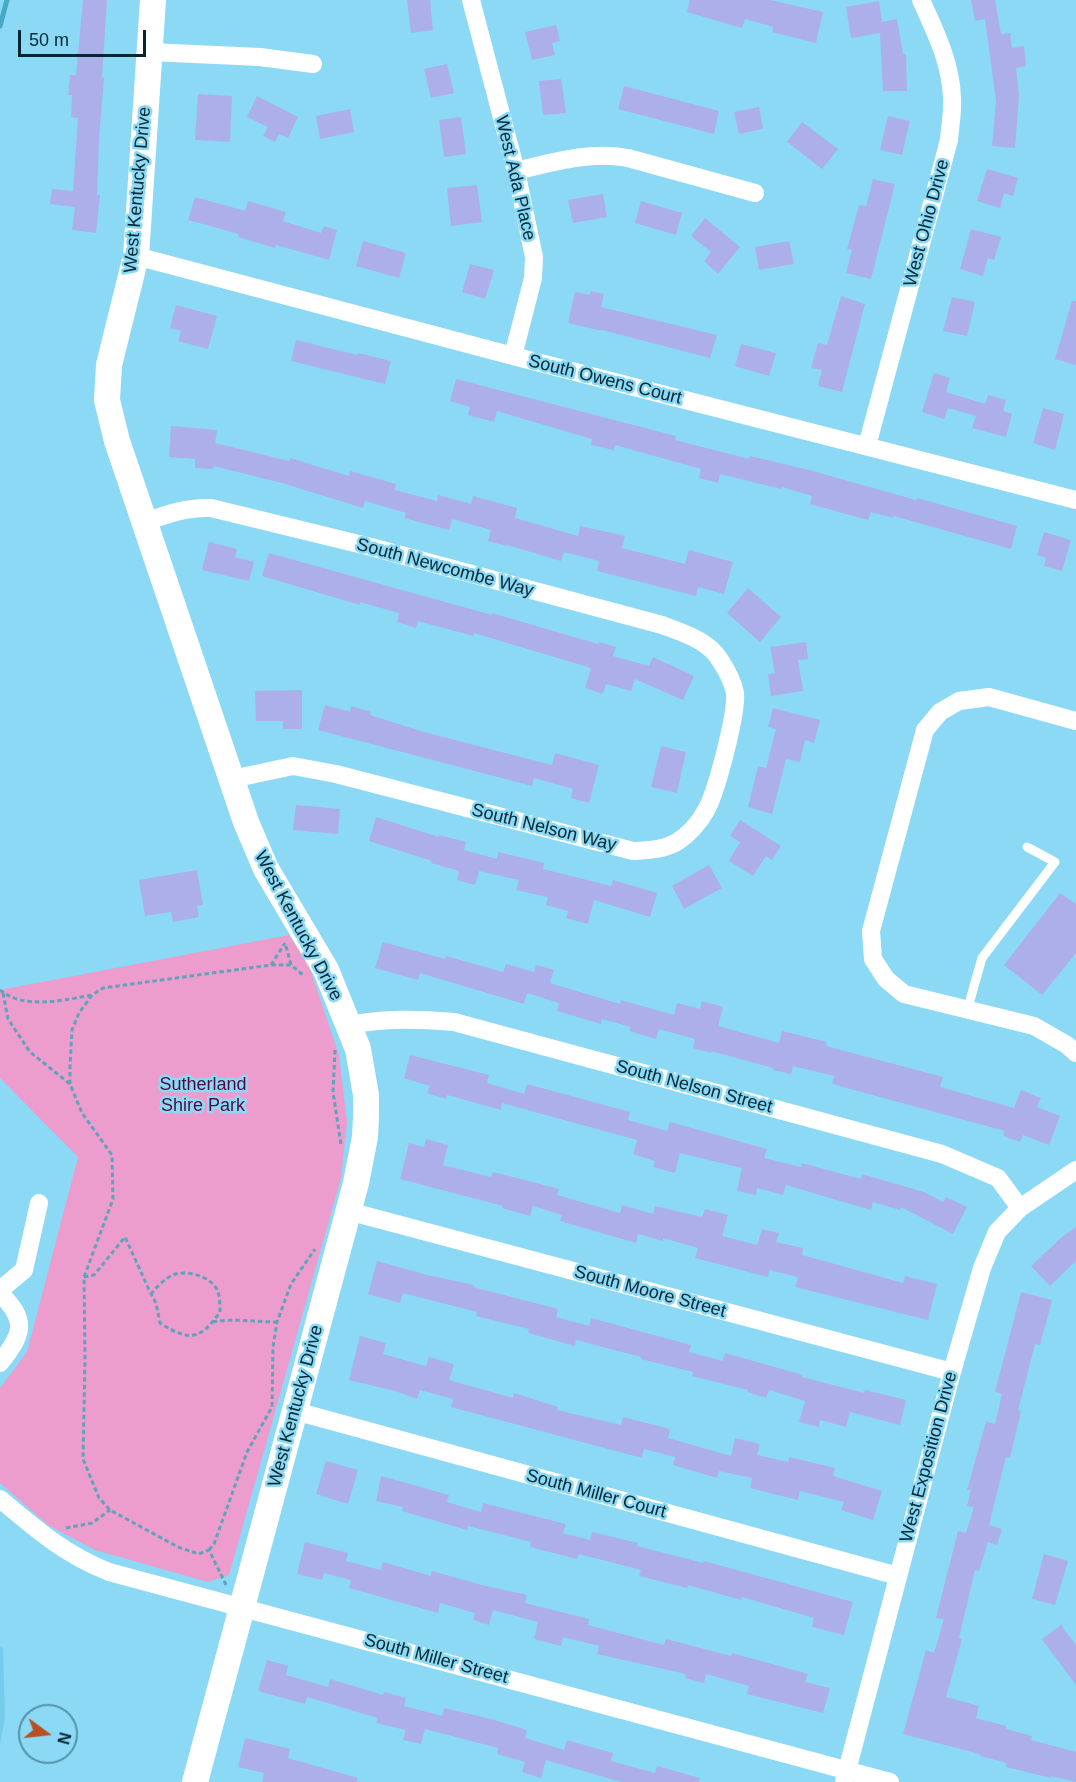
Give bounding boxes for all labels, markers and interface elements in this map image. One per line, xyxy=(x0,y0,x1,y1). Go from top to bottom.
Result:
scale bar xyxy=(21,18,148,56)
text: 50 m xyxy=(29,30,69,50)
street label: West Kentucky Drive xyxy=(120,106,156,274)
street label: West Ada Place xyxy=(490,113,540,243)
street label: West Ohio Drive xyxy=(900,157,954,289)
street label: South Owens Court xyxy=(526,351,684,409)
street label: South Newcombe Way xyxy=(354,534,536,602)
street label: South Nelson Way xyxy=(469,800,619,856)
street label: West Kentucky Drive xyxy=(249,847,347,1005)
street label: South Nelson Street xyxy=(613,1056,775,1118)
park label: Sutherland Shire Park xyxy=(159,1074,247,1116)
street label: South Moore Street xyxy=(572,1261,728,1323)
street label: West Kentucky Drive xyxy=(264,1323,328,1489)
street label: West Exposition Drive xyxy=(896,1369,962,1545)
street label: South Miller Court xyxy=(524,1465,668,1523)
street label: South Miller Street xyxy=(362,1629,510,1689)
north arrow xyxy=(18,1704,78,1764)
text: N xyxy=(54,1730,74,1746)

